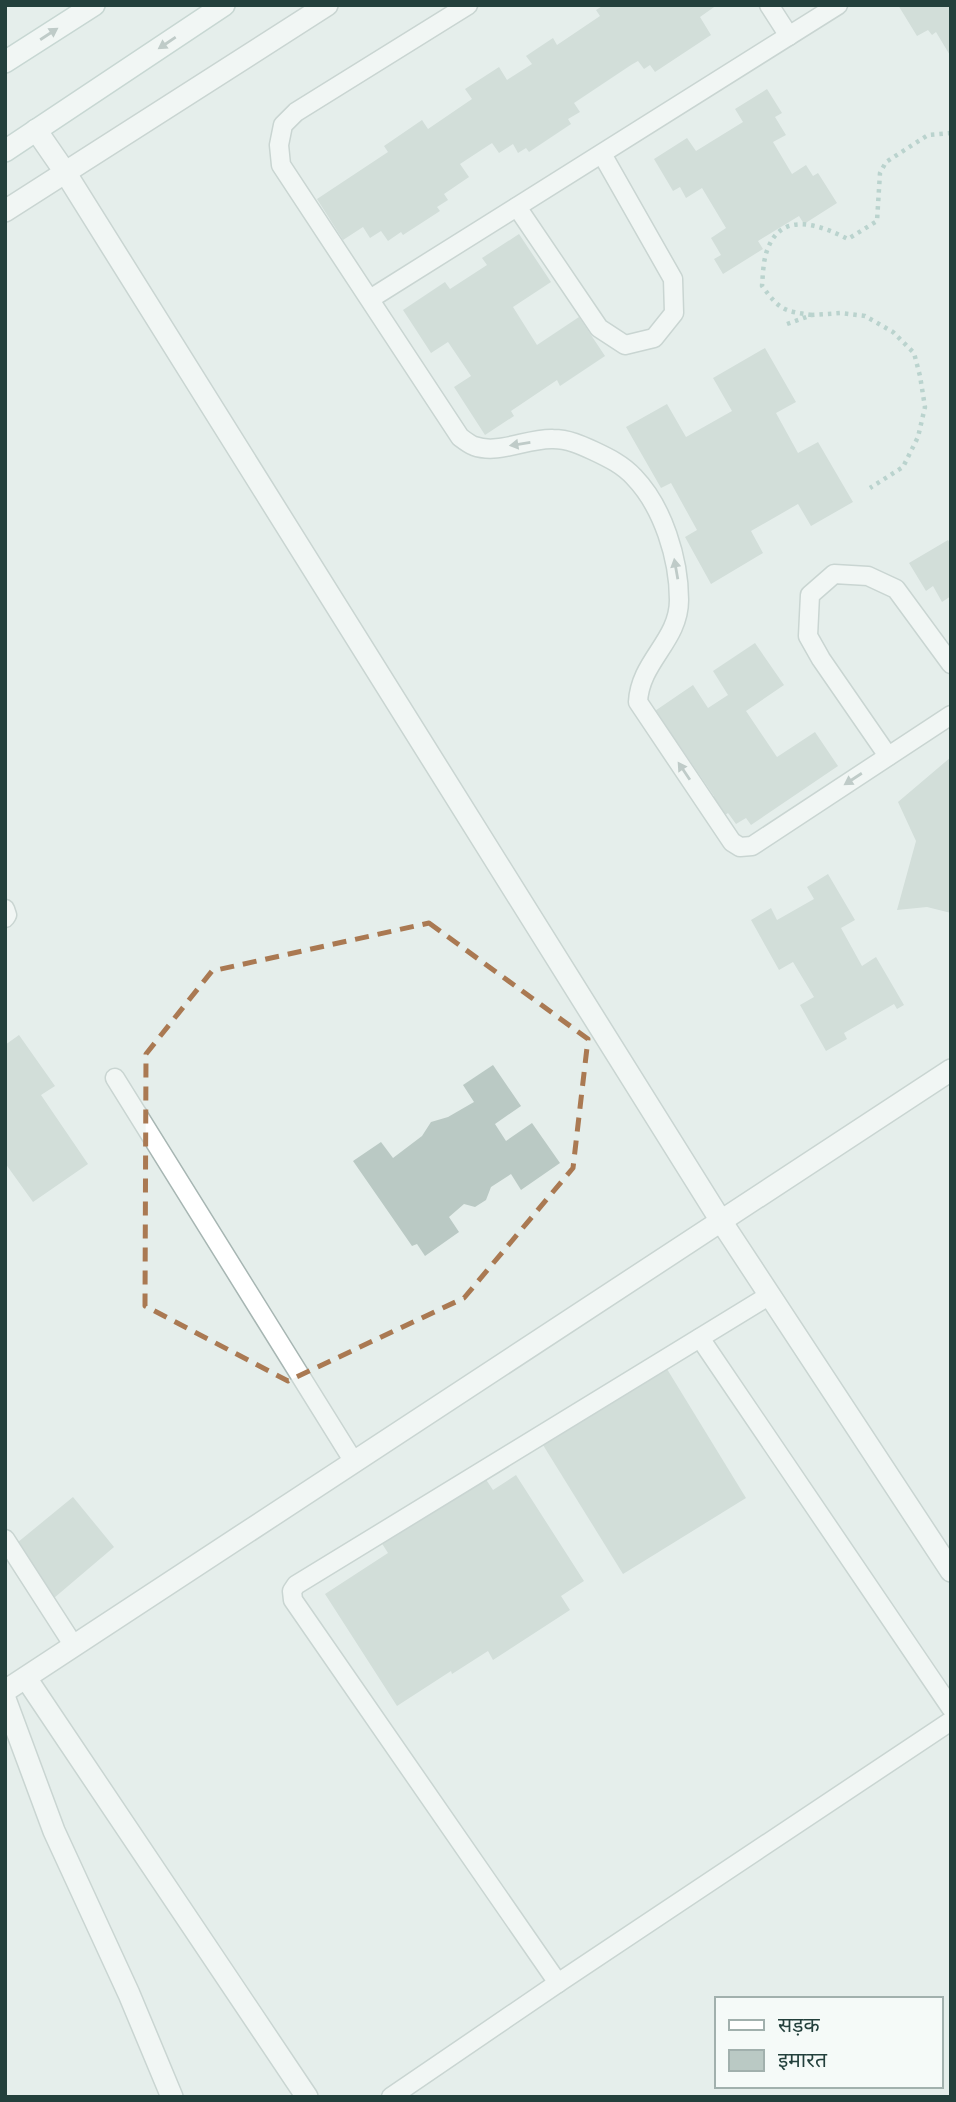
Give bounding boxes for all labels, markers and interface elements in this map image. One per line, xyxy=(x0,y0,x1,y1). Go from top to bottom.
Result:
one-way arrow xyxy=(40,27,59,40)
one-way arrow xyxy=(158,36,176,50)
one-way arrow xyxy=(509,439,531,450)
one-way arrow xyxy=(670,558,681,580)
one-way arrow xyxy=(678,761,691,781)
one-way arrow xyxy=(843,773,863,786)
legend xyxy=(715,1997,942,2088)
text: सड़क xyxy=(778,2008,820,2040)
text: इमारत xyxy=(778,2043,828,2075)

